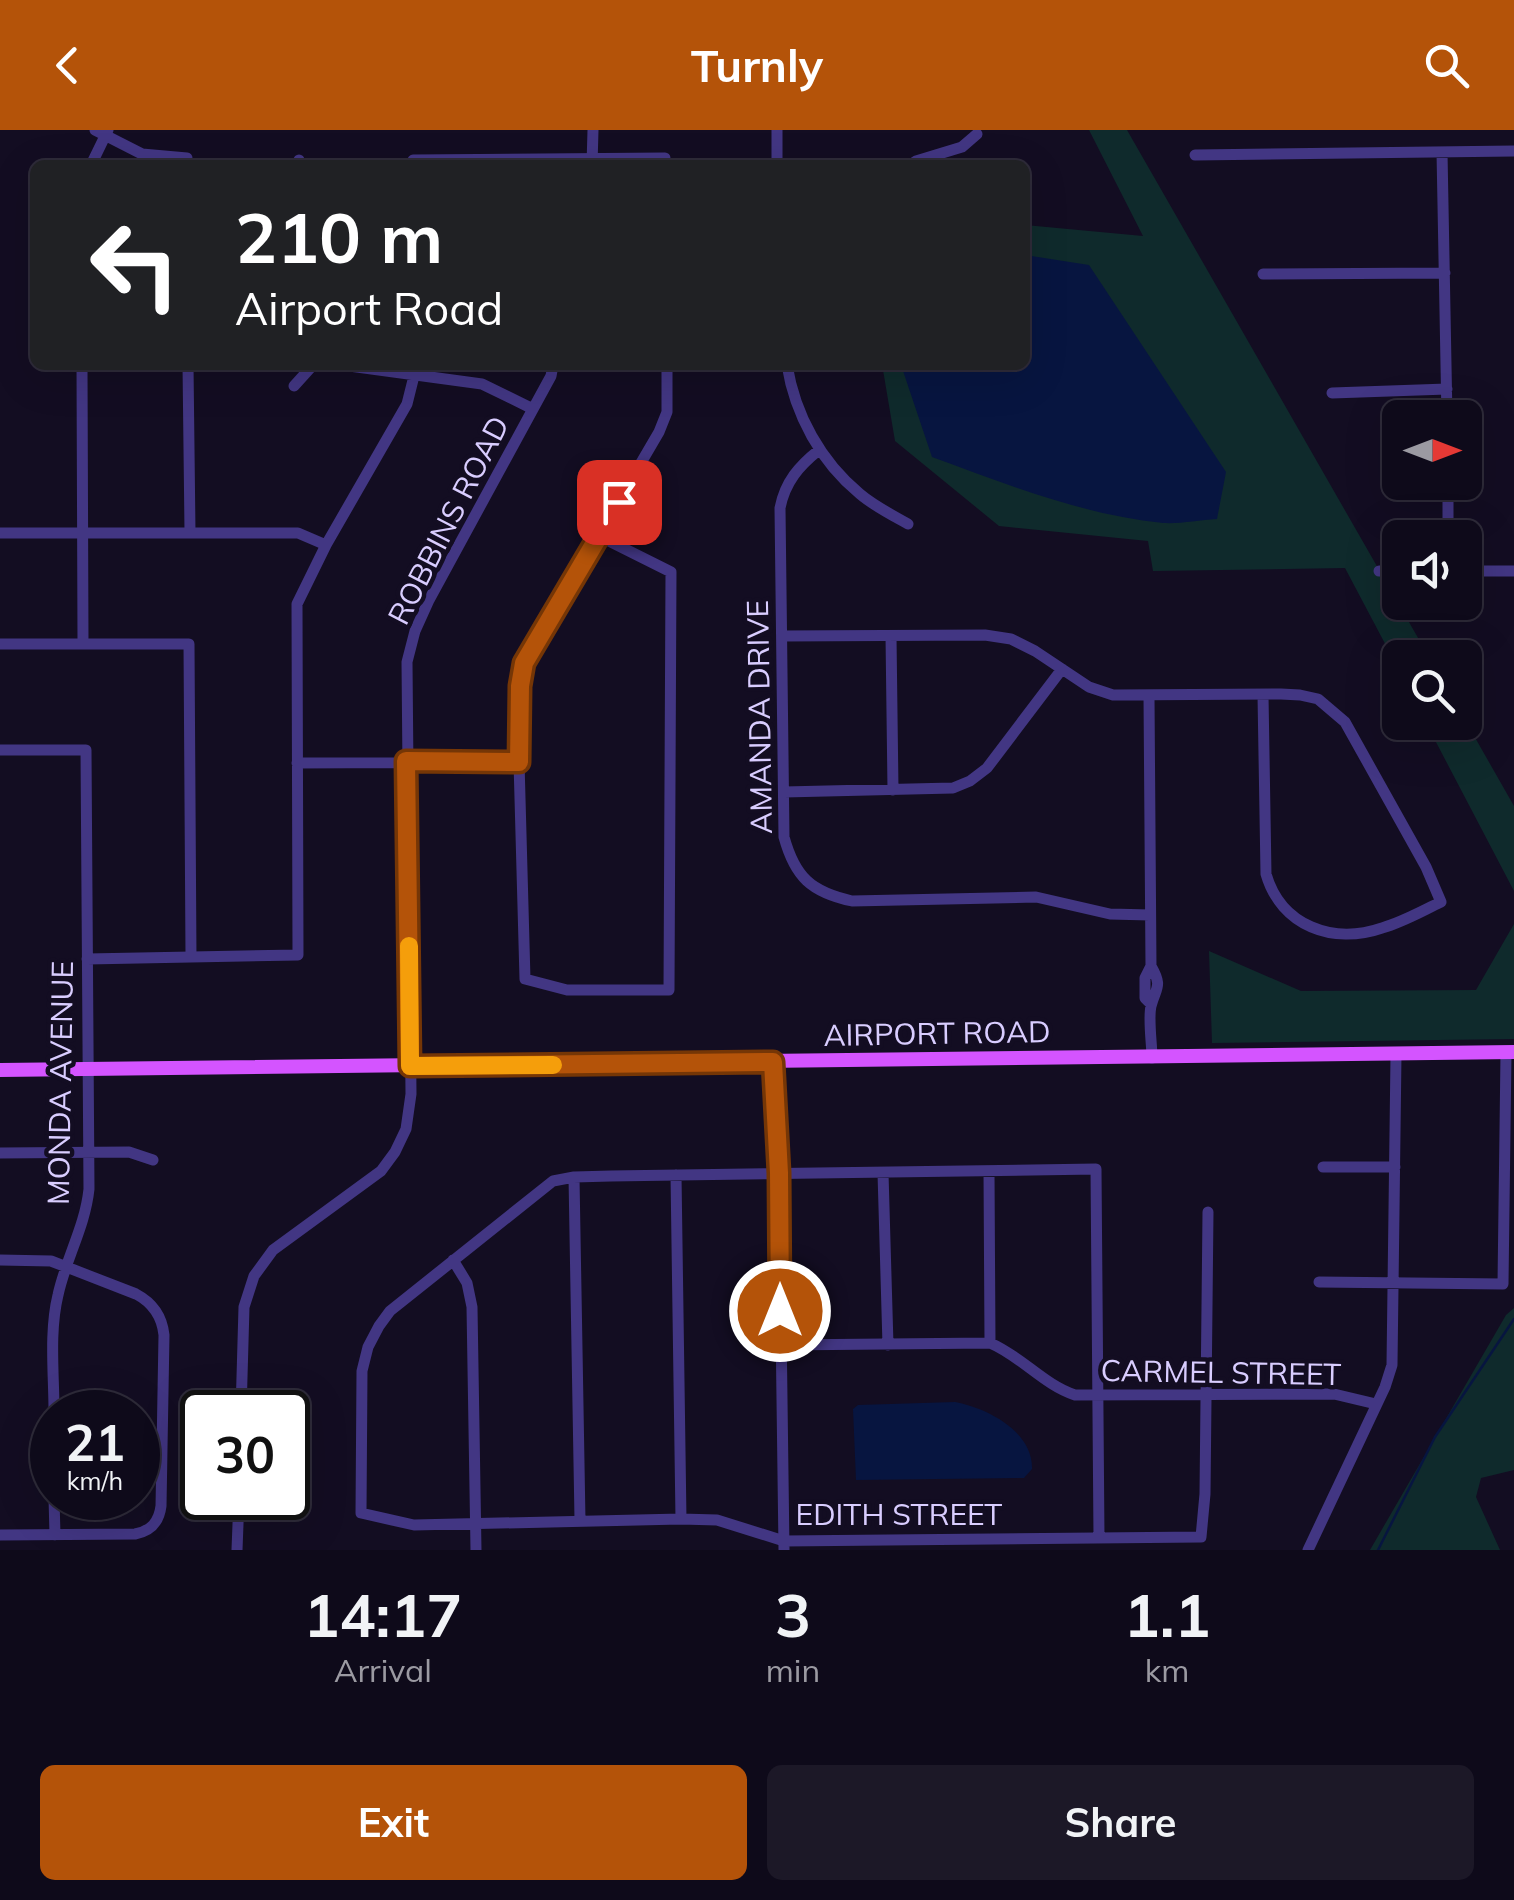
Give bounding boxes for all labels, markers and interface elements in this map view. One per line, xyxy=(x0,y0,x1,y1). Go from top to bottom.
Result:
text: Turnly xyxy=(691,37,823,93)
icon: back xyxy=(40,38,95,93)
icon: search xyxy=(1419,38,1474,93)
text: 210 m xyxy=(235,193,443,281)
icon: left xyxy=(70,200,200,330)
text: Airport Road xyxy=(235,280,503,336)
north arrow xyxy=(1382,400,1482,500)
map controls xyxy=(1382,400,1482,740)
street label: ROBBINS ROAD xyxy=(379,409,517,631)
pin xyxy=(577,460,662,545)
icon: arrive xyxy=(592,475,647,530)
button: sound xyxy=(1382,520,1482,620)
street label: AMANDA DRIVE xyxy=(738,600,780,834)
button: search xyxy=(1382,640,1482,740)
street label: MONDA AVENUE xyxy=(39,961,81,1205)
street label: AIRPORT ROAD xyxy=(823,1012,1051,1054)
position arrow xyxy=(728,1259,832,1363)
street label: CARMEL STREET xyxy=(1100,1351,1342,1393)
speed limit sign: 30 xyxy=(180,1390,310,1520)
text: 21 xyxy=(65,1411,125,1474)
text: km/h xyxy=(67,1465,123,1496)
street label: EDITH STREET xyxy=(796,1495,1002,1533)
text: 14:17 xyxy=(303,1577,462,1652)
text: 3 xyxy=(775,1577,811,1652)
text: 1.1 xyxy=(1124,1577,1211,1652)
text: Arrival xyxy=(334,1650,432,1690)
text: min xyxy=(766,1650,820,1690)
text: km xyxy=(1145,1650,1189,1690)
button: Exit xyxy=(40,1765,747,1880)
button: Share xyxy=(767,1765,1474,1880)

